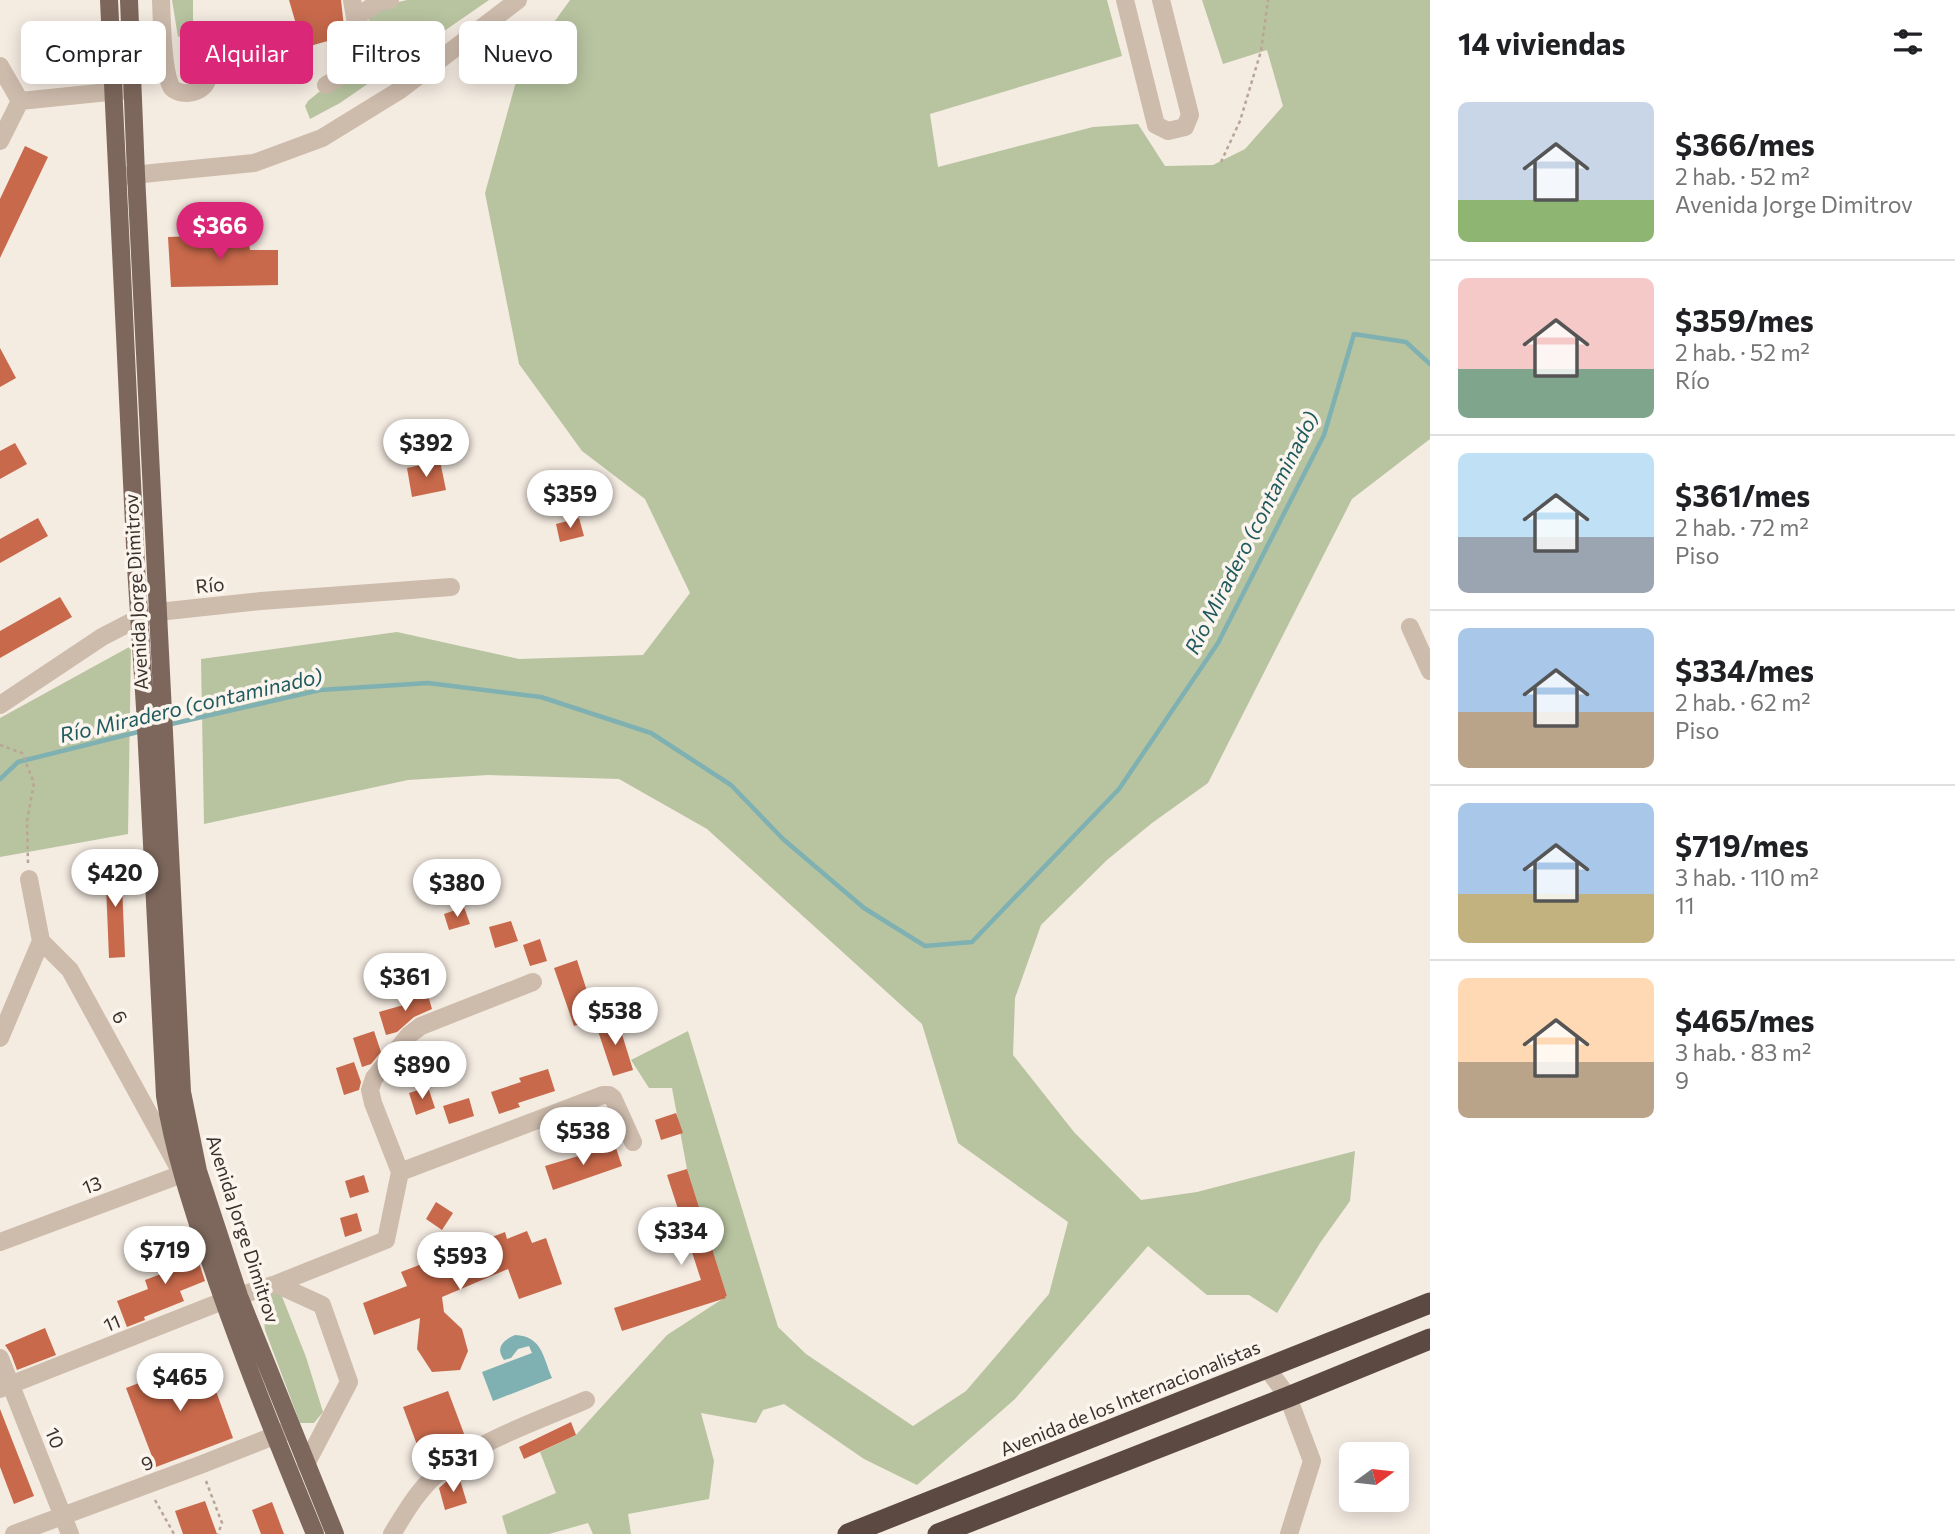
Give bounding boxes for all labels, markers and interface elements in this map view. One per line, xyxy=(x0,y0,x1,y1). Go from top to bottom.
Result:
chip: Comprar xyxy=(21,21,166,84)
chip: Alquilar xyxy=(180,21,313,84)
chip: Filtros xyxy=(327,21,445,84)
chip: Nuevo xyxy=(459,21,577,84)
icon: filters xyxy=(1889,23,1927,61)
text: 14 viviendas xyxy=(1458,24,1626,61)
text: $366/mes xyxy=(1675,125,1815,162)
icon: home xyxy=(1514,130,1598,214)
text: 2 hab. · 52 m² xyxy=(1675,162,1810,190)
text: Avenida Jorge Dimitrov xyxy=(1675,190,1913,218)
pin: $366 xyxy=(179,202,261,262)
text: $366 xyxy=(193,211,248,239)
text: $359/mes xyxy=(1675,301,1814,338)
icon: home xyxy=(1514,306,1598,390)
text: 2 hab. · 52 m² xyxy=(1675,338,1810,366)
text: Río xyxy=(1675,366,1710,394)
water label: Río Miradero (contaminado) xyxy=(1178,407,1323,658)
pin: $392 xyxy=(385,420,467,479)
text: $392 xyxy=(399,428,453,456)
pin: $359 xyxy=(529,470,611,530)
text: $361/mes xyxy=(1675,476,1810,513)
text: $359 xyxy=(543,479,597,507)
icon: home xyxy=(1514,481,1598,565)
street label: Avenida Jorge Dimitrov xyxy=(119,493,152,691)
text: 2 hab. · 72 m² xyxy=(1675,513,1809,541)
text: Piso xyxy=(1675,541,1720,569)
street label: Río xyxy=(194,572,226,597)
text: $334/mes xyxy=(1675,651,1814,688)
icon: home xyxy=(1514,656,1598,740)
water label: Río Miradero (contaminado) xyxy=(57,662,324,747)
text: 2 hab. · 62 m² xyxy=(1675,688,1810,716)
text: Piso xyxy=(1675,716,1720,744)
text: $719/mes xyxy=(1675,826,1809,863)
icon: home xyxy=(1514,831,1598,915)
pin: $420 xyxy=(74,850,156,909)
text: $420 xyxy=(87,858,143,886)
pin: $380 xyxy=(416,860,498,919)
text: 3 hab. · 110 m² xyxy=(1675,863,1819,891)
text: $380 xyxy=(429,868,485,896)
text: 11 xyxy=(1675,891,1695,919)
pin: $361 xyxy=(364,954,446,1013)
text: $361 xyxy=(379,962,431,990)
pin: $538 xyxy=(574,988,656,1047)
text: $538 xyxy=(588,996,642,1024)
text: $465/mes xyxy=(1675,1001,1815,1038)
street label: 6 xyxy=(108,1006,133,1027)
icon: home xyxy=(1514,1006,1598,1090)
text: 3 hab. · 83 m² xyxy=(1675,1038,1811,1066)
pin: $890 xyxy=(381,1042,463,1101)
text: $890 xyxy=(394,1050,450,1078)
text: 9 xyxy=(1675,1066,1689,1094)
pin: $538 xyxy=(542,1108,624,1167)
text: $538 xyxy=(556,1116,610,1144)
street label: Avenida Jorge Dimitrov xyxy=(202,1132,285,1326)
street label: 13 xyxy=(79,1170,105,1199)
pin: $334 xyxy=(640,1208,722,1267)
text: $334 xyxy=(654,1216,708,1244)
pin: $719 xyxy=(124,1226,206,1286)
pin: $593 xyxy=(419,1232,501,1292)
text: $719 xyxy=(140,1235,190,1263)
text: $593 xyxy=(433,1241,487,1269)
street label: 11 xyxy=(100,1309,124,1336)
street label: Avenida de los Internacionalistas xyxy=(996,1335,1263,1460)
pin: $465 xyxy=(139,1354,221,1413)
text: $465 xyxy=(153,1362,207,1390)
street label: 10 xyxy=(41,1424,70,1452)
pin: $531 xyxy=(412,1434,494,1494)
north arrow xyxy=(1339,1442,1409,1512)
map controls xyxy=(1339,1442,1409,1512)
text: $531 xyxy=(428,1443,478,1471)
street label: 9 xyxy=(137,1450,156,1475)

